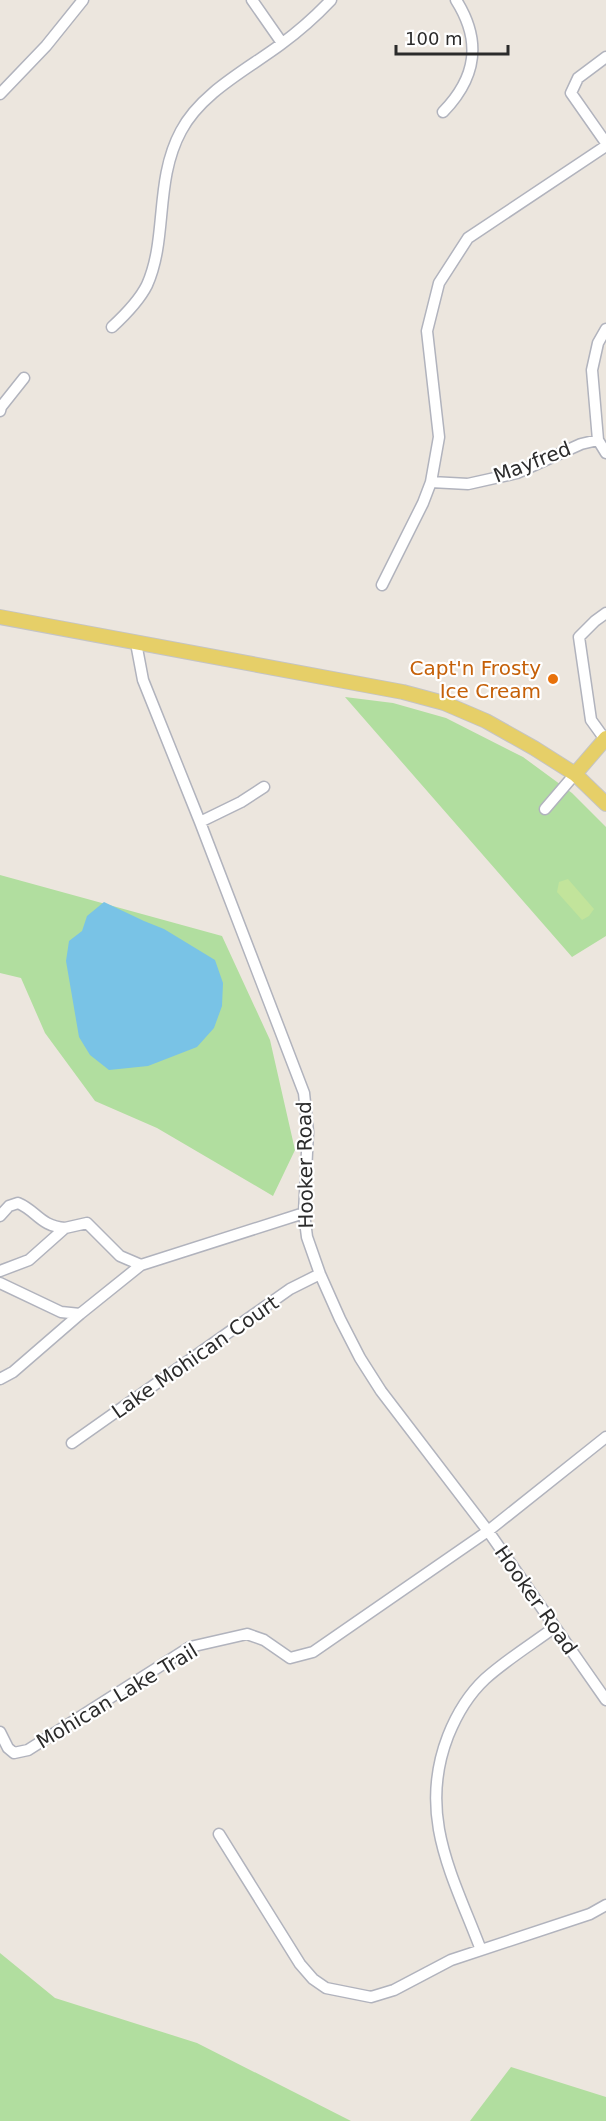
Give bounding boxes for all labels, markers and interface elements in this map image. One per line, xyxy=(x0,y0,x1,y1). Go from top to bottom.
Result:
scale bar xyxy=(396,18,508,56)
text: 100 m xyxy=(405,28,463,49)
street label: Mayfred xyxy=(490,436,574,488)
place label: Capt'n Frosty Ice Cream xyxy=(410,656,541,703)
marker: Capt'n Frosty Ice Cream xyxy=(546,672,560,686)
street label: Hooker Road xyxy=(292,1101,318,1229)
street label: Lake Mohican Court xyxy=(107,1290,283,1424)
street label: Hooker Road xyxy=(490,1541,582,1659)
street label: Mohican Lake Trail xyxy=(32,1638,202,1754)

